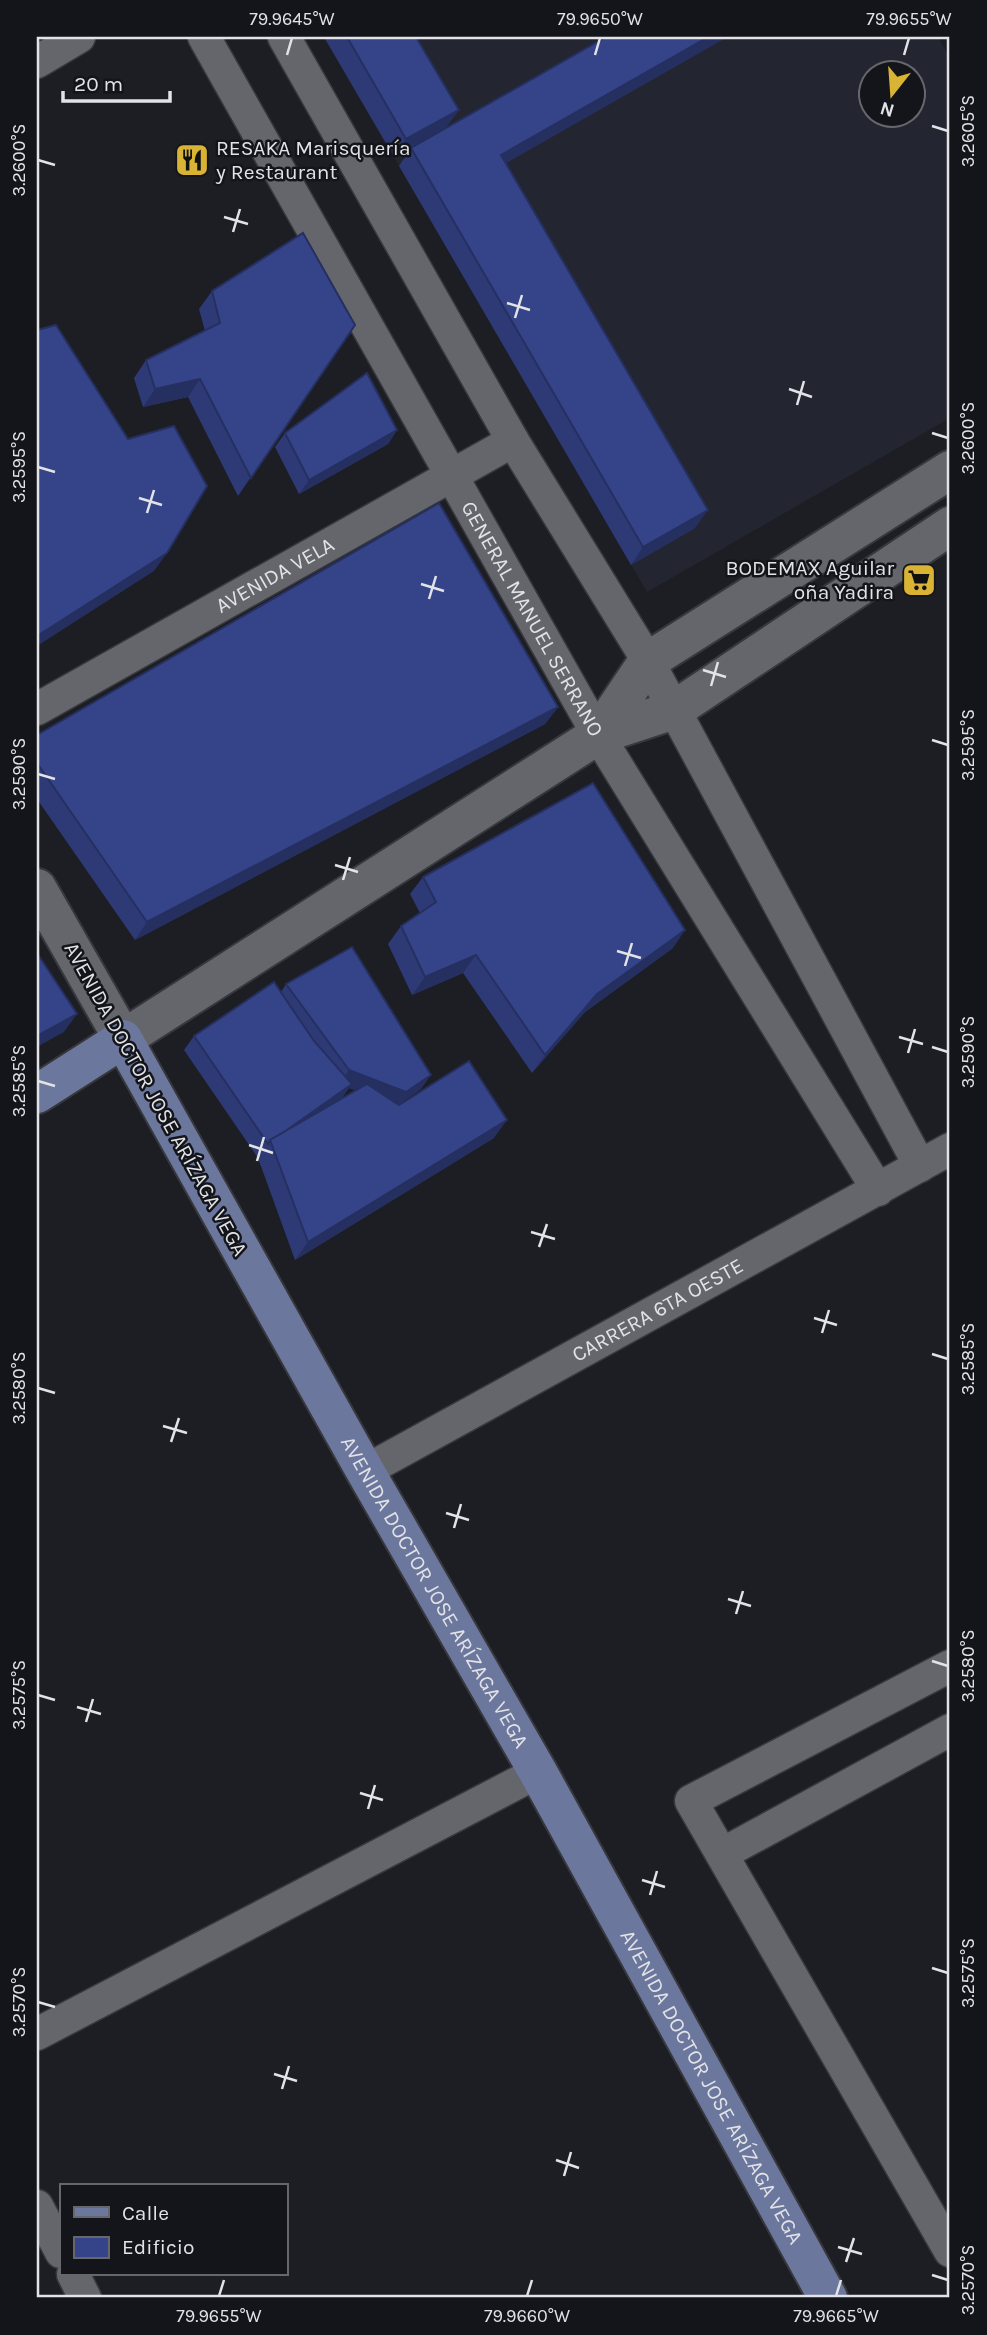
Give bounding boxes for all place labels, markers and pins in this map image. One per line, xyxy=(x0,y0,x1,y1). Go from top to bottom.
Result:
place label: RESAKA Marisquería y Restaurant xyxy=(215,136,411,184)
restaurant icon: RESAKA Marisquería y Restaurant xyxy=(173,141,211,179)
place label: BODEMAX Aguilar oña Yadira xyxy=(725,556,894,604)
supermarket icon: BODEMAX Aguilar oña Yadira xyxy=(900,561,938,599)

